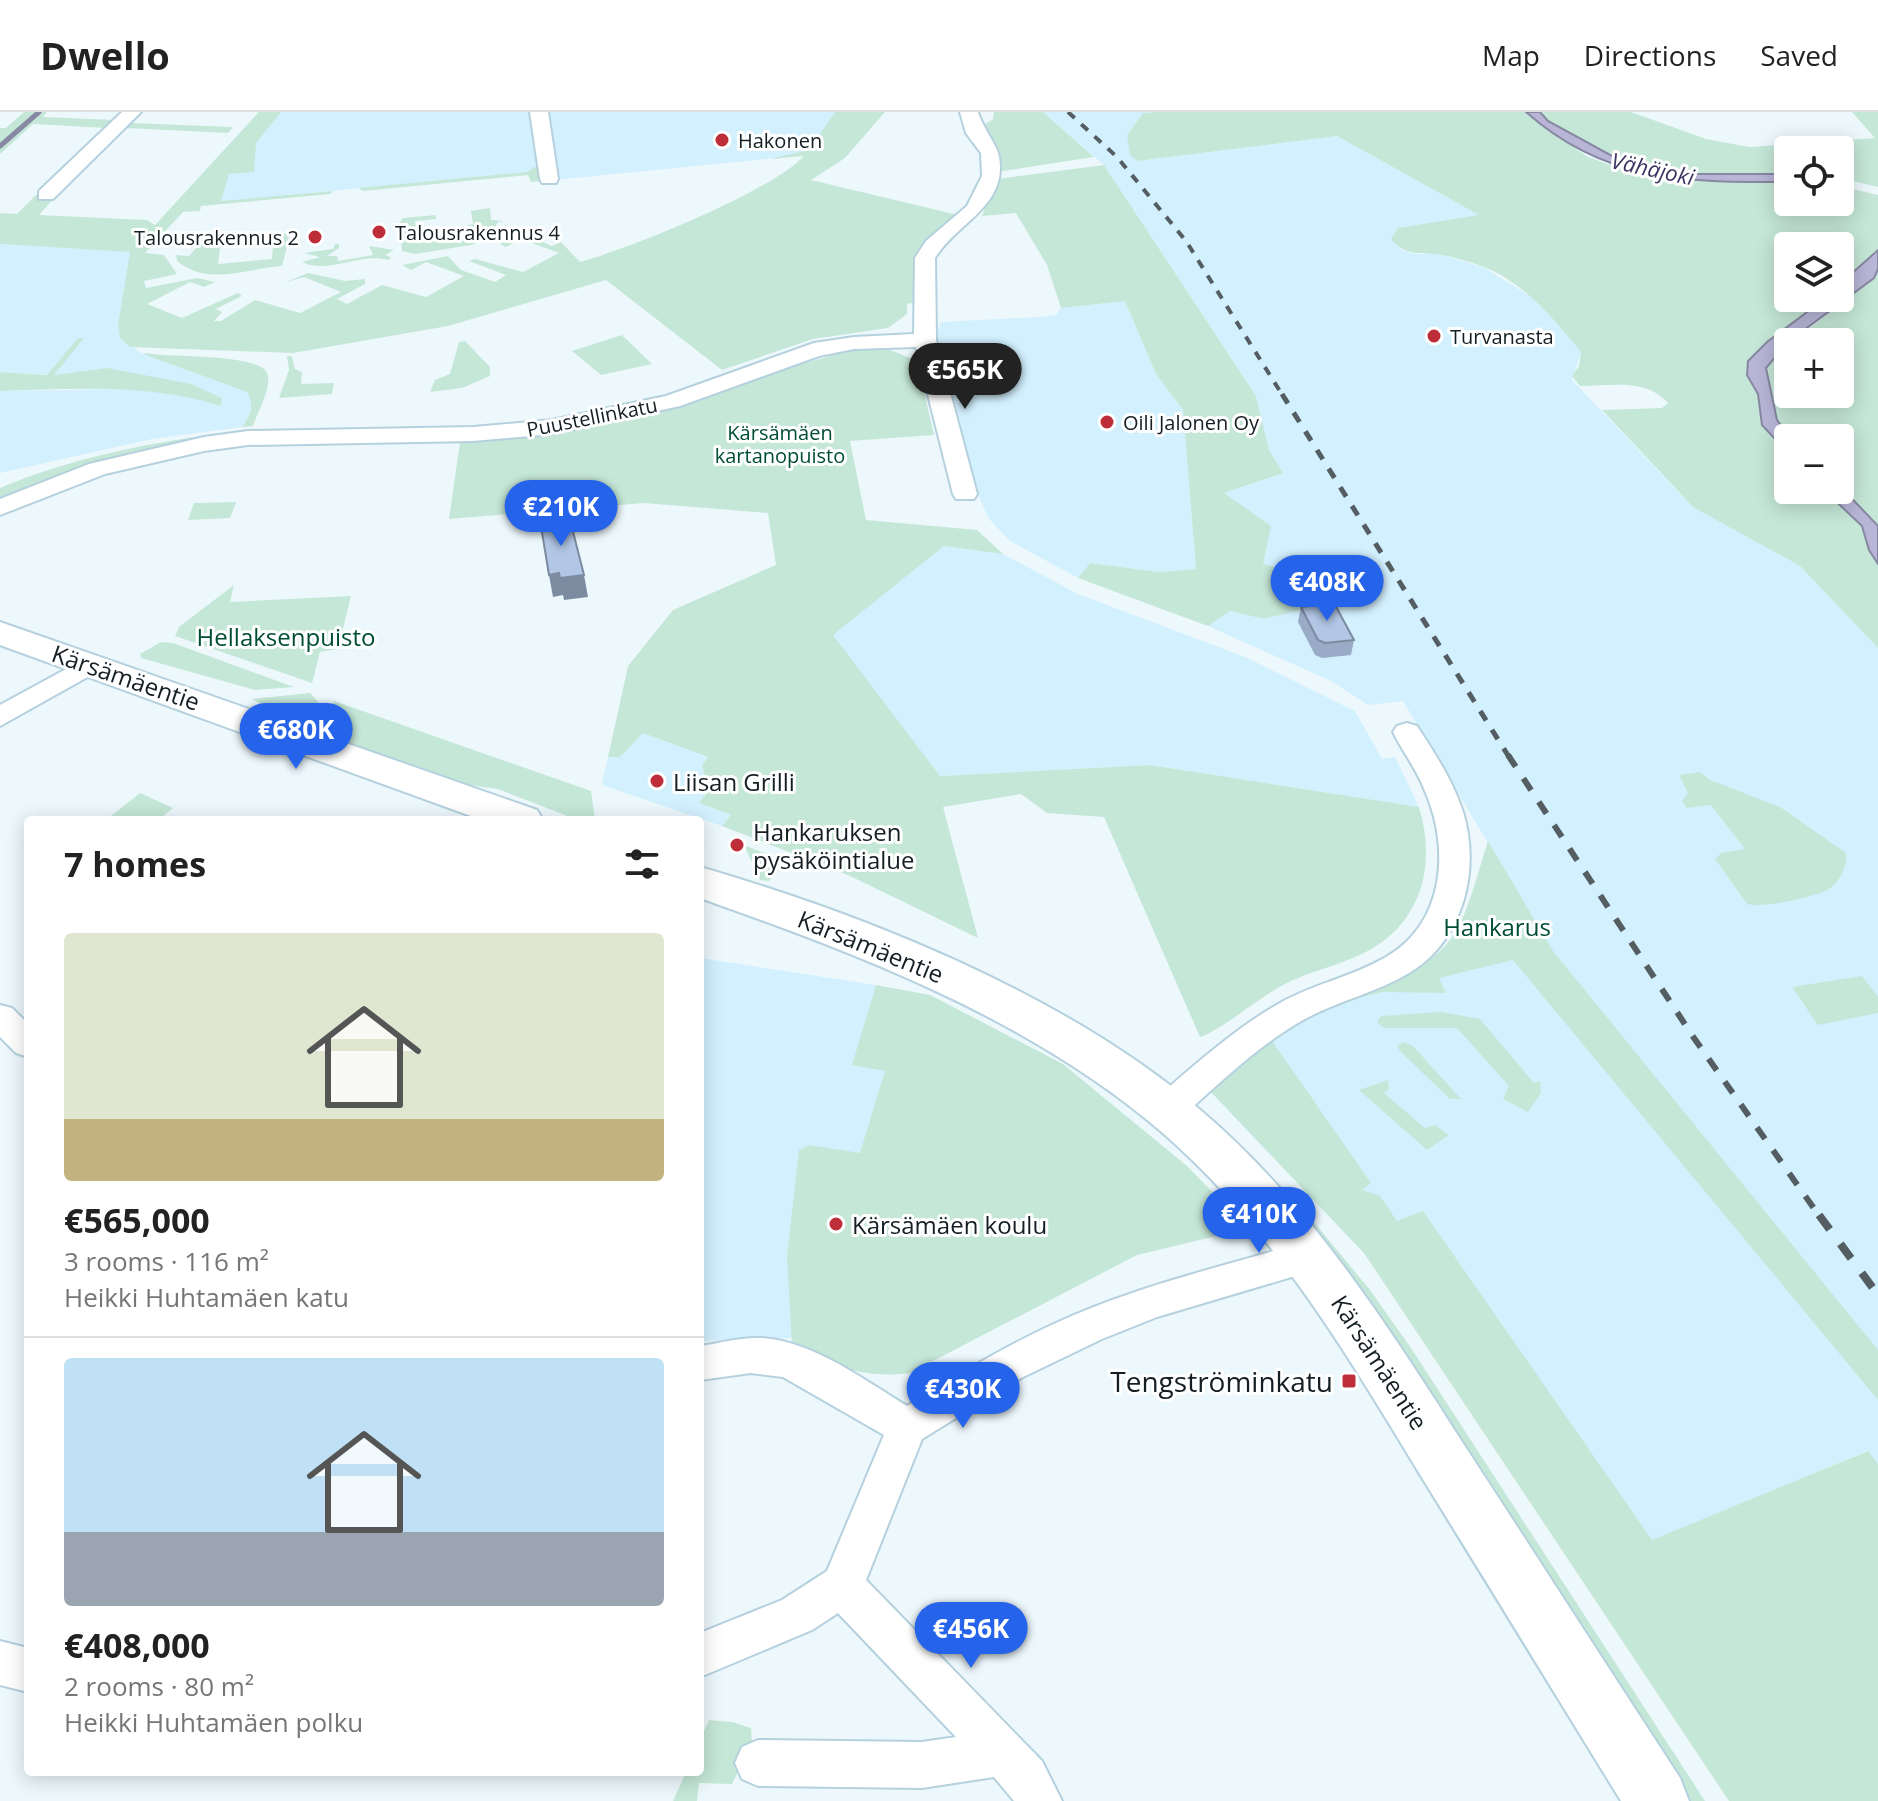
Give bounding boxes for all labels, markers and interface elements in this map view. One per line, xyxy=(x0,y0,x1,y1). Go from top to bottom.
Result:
text: Dwello xyxy=(40,29,170,81)
text: Map xyxy=(1482,36,1540,74)
text: Directions xyxy=(1584,36,1716,74)
text: Saved xyxy=(1760,36,1838,74)
place label: Hakonen xyxy=(738,127,822,154)
marker: Hakonen xyxy=(713,131,731,149)
map controls xyxy=(1774,136,1854,504)
button: locate xyxy=(1774,136,1854,216)
water label: Vähäjoki xyxy=(1609,145,1698,191)
place label: Talousrakennus 4 xyxy=(395,219,561,246)
marker: Talousrakennus 4 xyxy=(370,223,388,241)
place label: Talousrakennus 2 xyxy=(134,224,299,251)
marker: Talousrakennus 2 xyxy=(306,228,324,246)
button: layers xyxy=(1774,232,1854,312)
place label: Turvanasta xyxy=(1450,323,1554,350)
marker: Turvanasta xyxy=(1425,327,1443,345)
button: + xyxy=(1774,328,1854,408)
pin: €565K xyxy=(909,343,1021,411)
text: €565K xyxy=(927,351,1003,387)
street label: Puustellinkatu xyxy=(524,391,660,443)
place label: Oili Jalonen Oy xyxy=(1123,409,1260,436)
marker: Oili Jalonen Oy xyxy=(1098,413,1116,431)
park label: Kärsämäen kartanopuisto xyxy=(715,419,845,469)
button: − xyxy=(1774,424,1854,504)
pin: €210K xyxy=(505,480,617,548)
text: €210K xyxy=(523,488,599,524)
pin: €408K xyxy=(1271,555,1383,623)
text: €408K xyxy=(1289,563,1365,599)
park label: Hellaksenpuisto xyxy=(197,620,375,653)
street label: Kärsämäentie xyxy=(48,636,204,718)
pin: €680K xyxy=(240,703,352,771)
text: €680K xyxy=(258,711,334,747)
place label: Liisan Grilli xyxy=(673,765,795,798)
marker: Liisan Grilli xyxy=(648,772,666,790)
place label: Hankaruksen pysäköintialue xyxy=(753,815,915,876)
marker: Hankaruksen pysäköintialue xyxy=(728,836,746,854)
text: 7 homes xyxy=(64,841,206,887)
icon: filters xyxy=(620,842,664,886)
street label: Kärsämäentie xyxy=(793,902,949,990)
park label: Hankarus xyxy=(1443,910,1551,943)
icon: home xyxy=(292,985,436,1129)
pin: €410K xyxy=(1203,1187,1315,1255)
text: €410K xyxy=(1221,1195,1297,1231)
text: €565,000 xyxy=(64,1197,210,1243)
place label: Kärsämäen koulu xyxy=(852,1208,1047,1241)
marker: Kärsämäen koulu xyxy=(827,1215,845,1233)
text: 3 rooms · 116 m² xyxy=(64,1243,269,1279)
text: Heikki Huhtamäen katu xyxy=(64,1279,349,1315)
street label: Kärsämäentie xyxy=(1324,1288,1436,1436)
pin: €430K xyxy=(907,1362,1019,1430)
place label: Tengströminkatu xyxy=(1110,1362,1333,1400)
text: €430K xyxy=(925,1370,1001,1406)
marker: Tengströminkatu xyxy=(1340,1372,1358,1390)
icon: home xyxy=(292,1410,436,1554)
pin: €456K xyxy=(915,1602,1027,1670)
text: €456K xyxy=(933,1610,1009,1646)
text: €408,000 xyxy=(64,1622,210,1668)
text: 2 rooms · 80 m² xyxy=(64,1668,254,1704)
text: Heikki Huhtamäen polku xyxy=(64,1704,363,1740)

